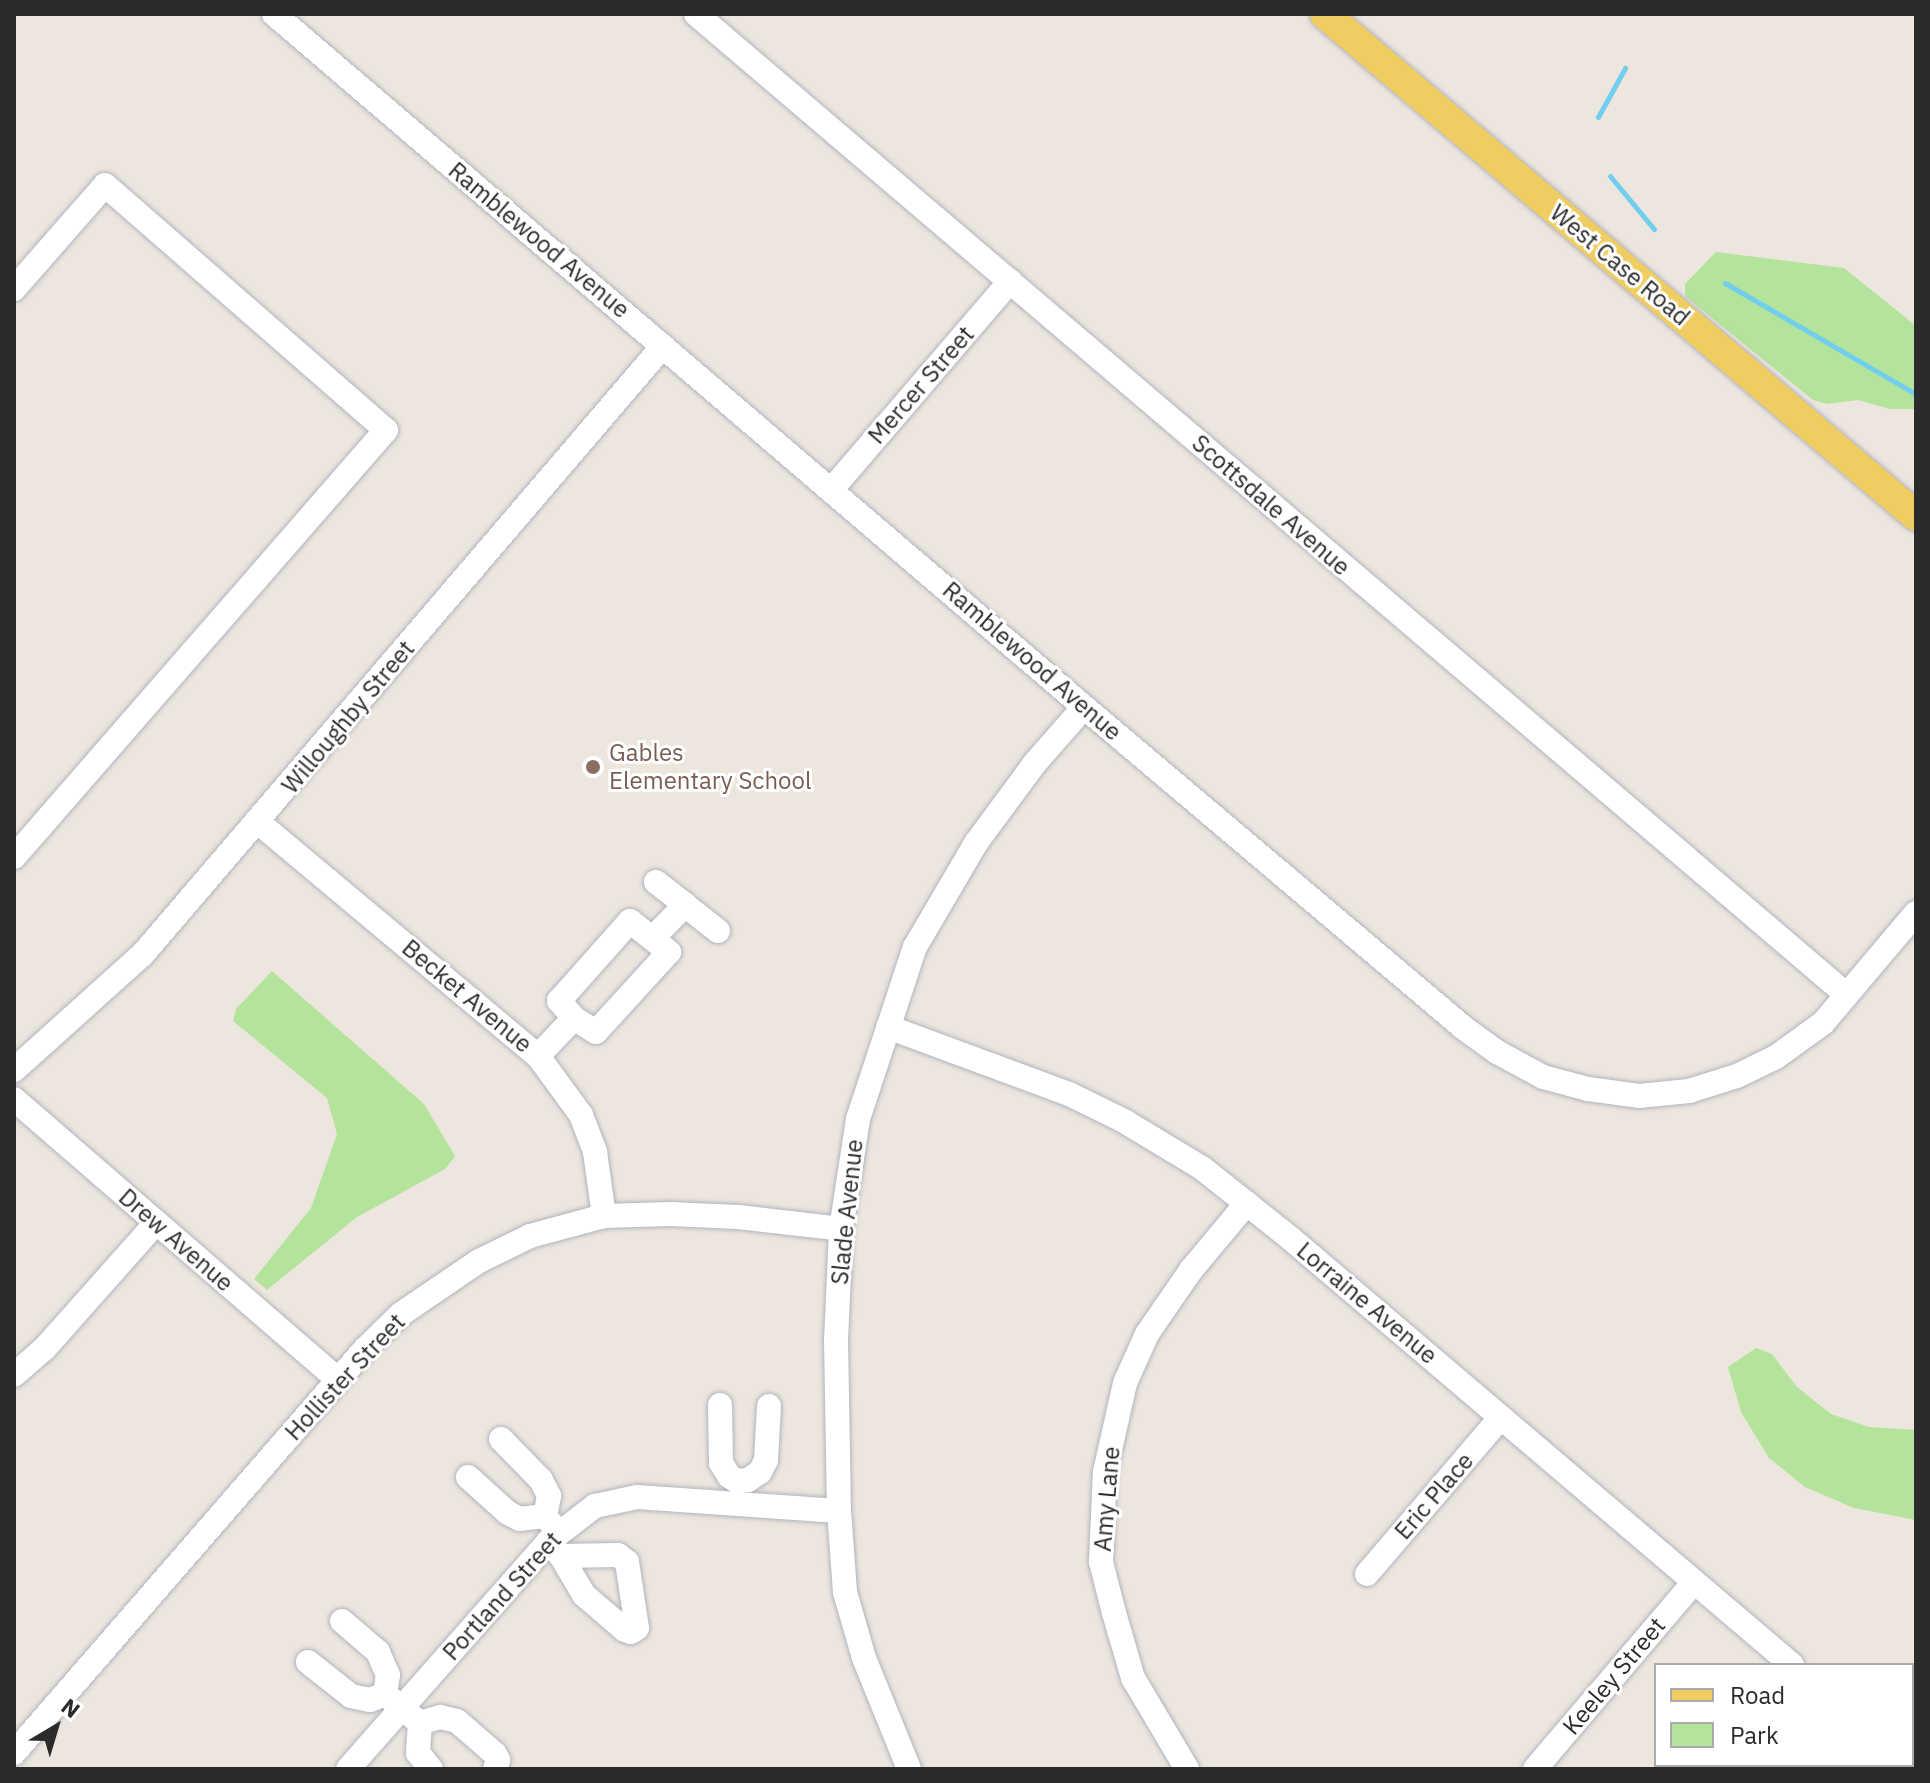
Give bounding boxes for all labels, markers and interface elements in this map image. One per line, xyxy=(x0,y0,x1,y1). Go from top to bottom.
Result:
street label: Ramblewood Avenue xyxy=(443,156,635,324)
street label: West Case Road xyxy=(1544,198,1696,332)
street label: Mercer Street xyxy=(862,320,980,450)
street label: Scottsdale Avenue xyxy=(1186,429,1356,581)
street label: Ramblewood Avenue xyxy=(937,576,1127,746)
street label: Willoughby Street xyxy=(276,635,420,799)
place label: Gables Elementary School xyxy=(609,739,811,795)
marker: Gables Elementary School xyxy=(584,758,602,776)
street label: Becket Avenue xyxy=(396,933,538,1059)
street label: Slade Avenue xyxy=(825,1138,869,1286)
street label: Drew Avenue xyxy=(113,1183,239,1297)
street label: Lorraine Avenue xyxy=(1291,1236,1443,1370)
street label: Hollister Street xyxy=(279,1308,411,1446)
street label: Amy Lane xyxy=(1088,1445,1126,1553)
street label: Eric Place xyxy=(1389,1447,1479,1545)
street label: Portland Street xyxy=(437,1526,567,1666)
street label: Keeley Street xyxy=(1557,1612,1671,1740)
legend xyxy=(1654,1663,1914,1767)
text: Road xyxy=(1730,1679,1785,1711)
north arrow xyxy=(16,1687,96,1767)
text: N xyxy=(56,1691,86,1724)
text: Park xyxy=(1730,1719,1779,1751)

